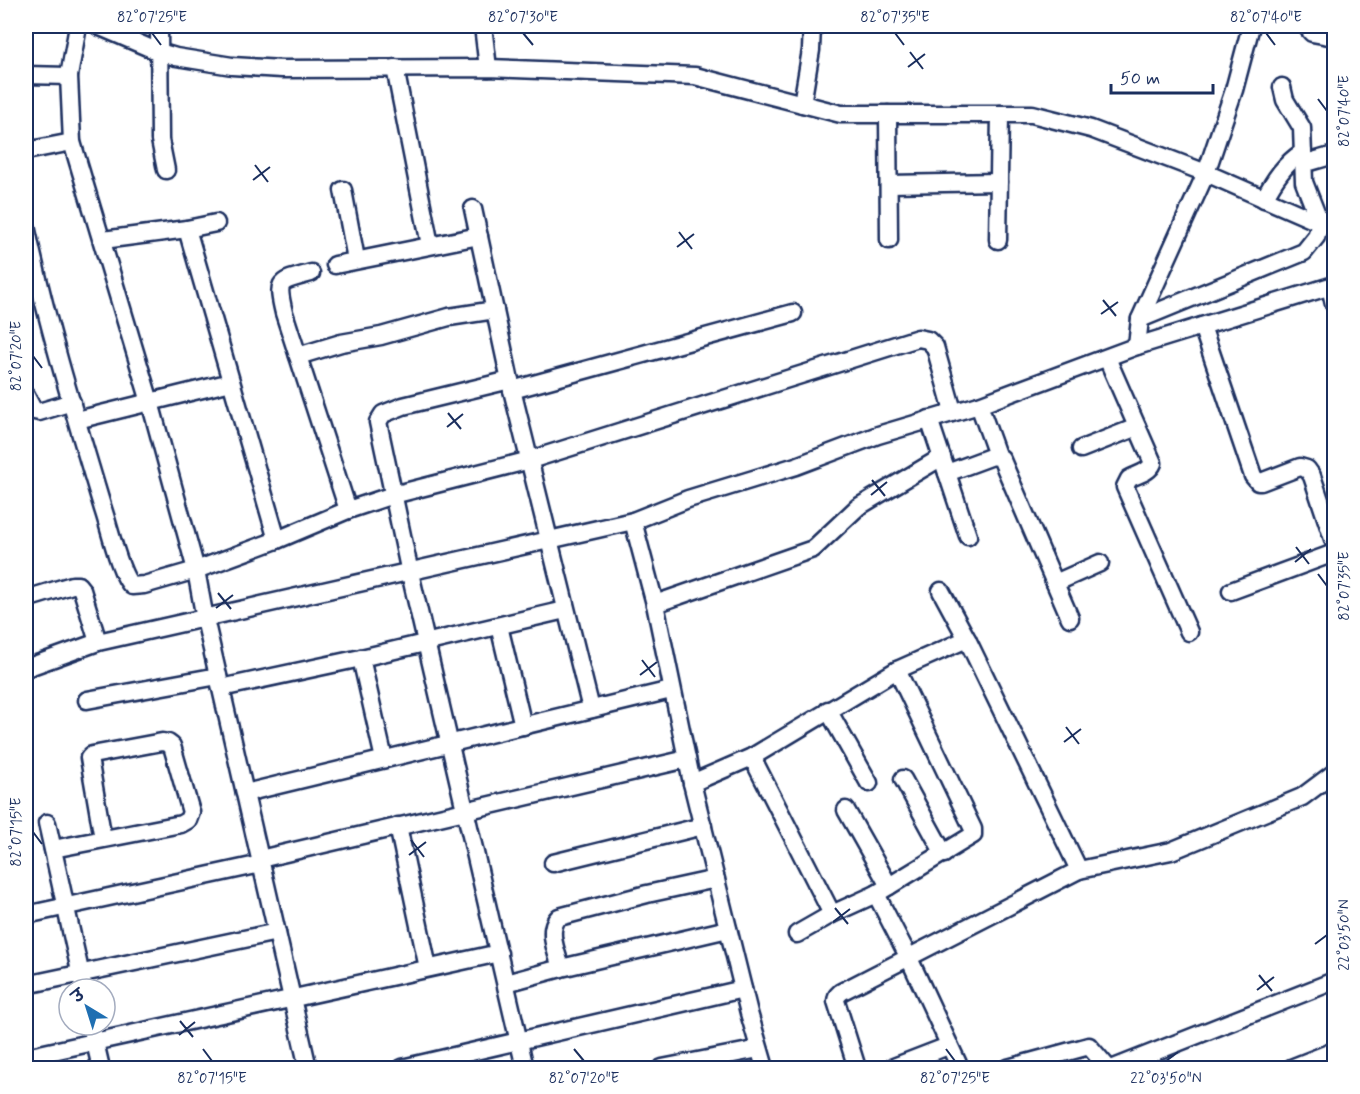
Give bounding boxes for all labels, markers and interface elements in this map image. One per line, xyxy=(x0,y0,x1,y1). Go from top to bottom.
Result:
text: 82°07'25"E xyxy=(117,8,187,28)
text: 82°07'30"E xyxy=(488,8,558,28)
text: 82°07'35"E xyxy=(860,8,930,28)
text: 82°07'40"E xyxy=(1230,8,1302,28)
scale bar xyxy=(1111,57,1213,95)
text: 50 m xyxy=(1120,67,1160,91)
text: 82°07'40"E xyxy=(1335,75,1355,147)
text: 82°07'20"E xyxy=(7,320,27,391)
text: 82°07'35"E xyxy=(1335,551,1355,621)
text: 82°07'15"E xyxy=(7,797,27,867)
text: 22°03'50"N xyxy=(1335,899,1355,971)
north arrow xyxy=(57,977,117,1037)
text: उ xyxy=(66,984,90,1009)
text: 82°07'15"E xyxy=(177,1069,247,1089)
text: 82°07'20"E xyxy=(549,1069,620,1089)
text: 82°07'25"E xyxy=(920,1069,990,1089)
text: 22°03'50"N xyxy=(1130,1069,1202,1089)

